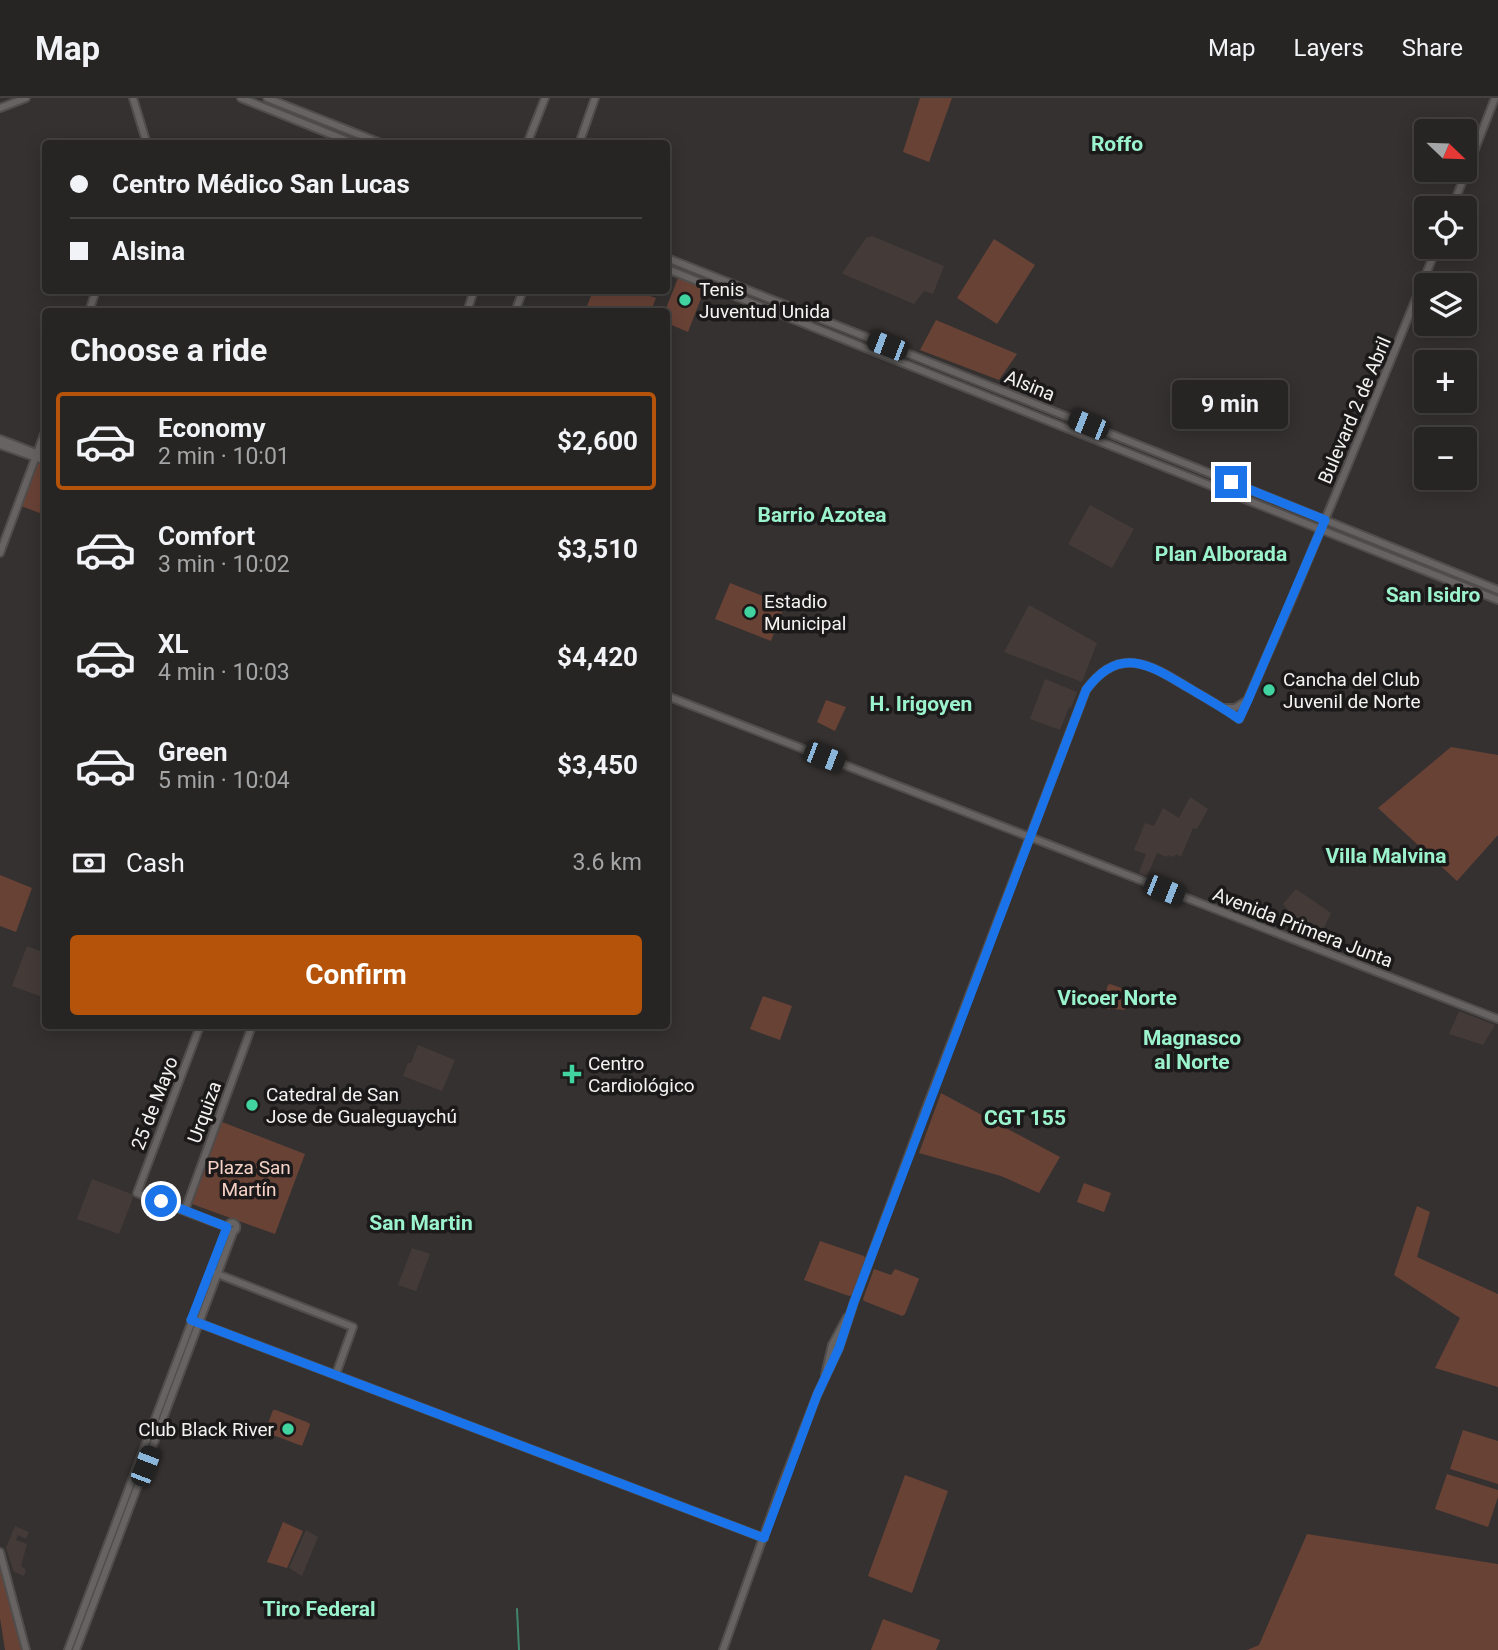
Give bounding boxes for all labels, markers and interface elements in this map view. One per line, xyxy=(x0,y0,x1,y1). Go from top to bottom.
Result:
text: Map xyxy=(35,29,100,68)
text: Map xyxy=(1208,34,1256,62)
text: Layers xyxy=(1294,34,1364,62)
text: Share xyxy=(1402,34,1463,62)
north arrow xyxy=(1414,119,1477,182)
map controls xyxy=(1414,119,1477,490)
district label: Roffo xyxy=(1091,132,1143,156)
text: Centro Médico San Lucas xyxy=(112,169,410,199)
button: locate xyxy=(1414,196,1477,259)
text: Alsina xyxy=(112,236,185,266)
button: layers xyxy=(1414,273,1477,336)
place label: Tenis Juventud Unida xyxy=(699,278,830,323)
marker: Tenis Juventud Unida xyxy=(677,292,693,308)
car xyxy=(864,329,911,363)
text: Choose a ride xyxy=(70,331,267,369)
street label: Bulevard 2 de Abril xyxy=(1313,333,1396,487)
button: + xyxy=(1414,350,1477,413)
street label: Alsina xyxy=(1001,365,1058,406)
callout: 9 min xyxy=(1173,380,1289,430)
text: 9 min xyxy=(1201,391,1259,418)
car xyxy=(1065,407,1112,443)
icon: car xyxy=(74,410,137,473)
text: Economy xyxy=(158,413,265,443)
text: $2,600 xyxy=(557,426,638,456)
button: − xyxy=(1414,427,1477,490)
text: 2 min · 10:01 xyxy=(158,443,290,470)
route end xyxy=(1215,466,1247,498)
district label: Barrio Azotea xyxy=(758,503,886,527)
icon: car xyxy=(74,518,137,581)
text: Comfort xyxy=(158,521,255,551)
text: $3,510 xyxy=(557,534,638,564)
district label: Plan Alborada xyxy=(1155,542,1287,566)
text: 3 min · 10:02 xyxy=(158,551,290,578)
district label: San Isidro xyxy=(1386,583,1480,607)
place label: Estadio Municipal xyxy=(764,590,846,635)
marker: Estadio Municipal xyxy=(742,604,758,620)
icon: car xyxy=(74,626,137,689)
text: XL xyxy=(158,629,189,659)
text: $4,420 xyxy=(557,642,638,672)
text: 4 min · 10:03 xyxy=(158,659,290,686)
place label: Cancha del Club Juvenil de Norte xyxy=(1283,668,1421,713)
marker: Cancha del Club Juvenil de Norte xyxy=(1261,682,1277,698)
district label: H. Irigoyen xyxy=(870,692,972,716)
icon: car xyxy=(74,734,137,797)
text: Green xyxy=(158,737,228,767)
car xyxy=(801,740,848,774)
text: $3,450 xyxy=(557,750,638,780)
text: 5 min · 10:04 xyxy=(158,767,290,794)
icon: cash xyxy=(70,844,108,882)
district label: Villa Malvina xyxy=(1325,844,1447,868)
text: Cash xyxy=(126,848,185,878)
text: 3.6 km xyxy=(573,849,642,876)
car xyxy=(1141,872,1188,908)
street label: Avenida Primera Junta xyxy=(1210,883,1396,972)
button: Confirm xyxy=(70,935,642,1015)
district label: Vicoer Norte xyxy=(1057,986,1177,1010)
district label: Magnasco al Norte xyxy=(1143,1026,1241,1074)
place label: Centro Cardiológico xyxy=(588,1052,695,1097)
street label: 25 de Mayo xyxy=(126,1053,183,1153)
marker: Centro Cardiológico xyxy=(562,1064,582,1084)
street label: Urquiza xyxy=(183,1078,226,1146)
place label: Catedral de San Jose de Gualeguaychú xyxy=(266,1083,457,1128)
marker: Catedral de San Jose de Gualeguaychú xyxy=(244,1097,260,1113)
district label: CGT 155 xyxy=(984,1106,1066,1130)
park label: Plaza San Martín xyxy=(207,1156,291,1201)
route start xyxy=(145,1185,177,1217)
district label: San Martin xyxy=(369,1211,473,1235)
place label: Club Black River xyxy=(138,1418,275,1441)
marker: Club Black River xyxy=(280,1421,296,1437)
car xyxy=(128,1443,163,1489)
district label: Tiro Federal xyxy=(263,1597,375,1621)

